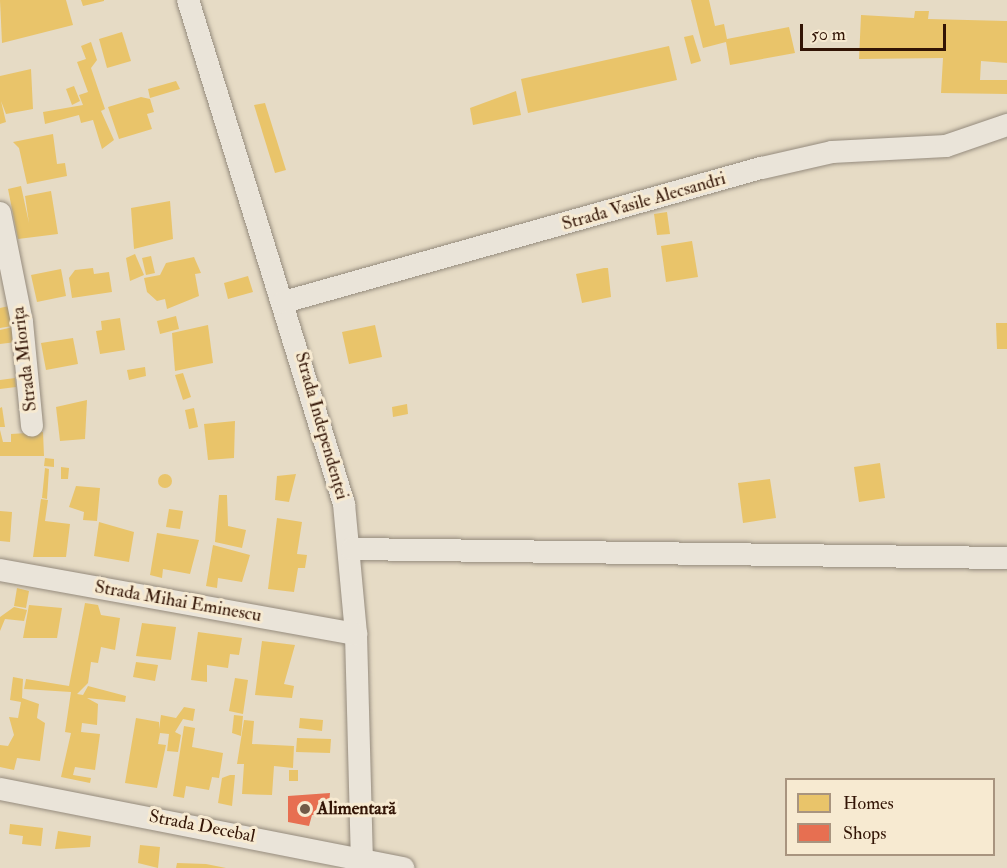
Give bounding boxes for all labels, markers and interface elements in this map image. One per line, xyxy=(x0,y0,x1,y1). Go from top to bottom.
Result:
scale bar xyxy=(803,12,948,50)
text: 50 m xyxy=(811,23,846,46)
street label: Strada Vasile Alecsandri xyxy=(560,168,728,236)
street label: Strada Miorița xyxy=(8,305,42,413)
street label: Strada Independenţei xyxy=(290,350,352,502)
street label: Strada Mihai Eminescu xyxy=(93,577,263,627)
legend xyxy=(785,778,995,856)
text: Homes xyxy=(843,792,894,815)
place label: Alimentară xyxy=(317,798,396,820)
marker: Alimentară xyxy=(298,802,312,816)
street label: Strada Decebal xyxy=(147,806,257,848)
text: Shops xyxy=(843,822,886,845)

